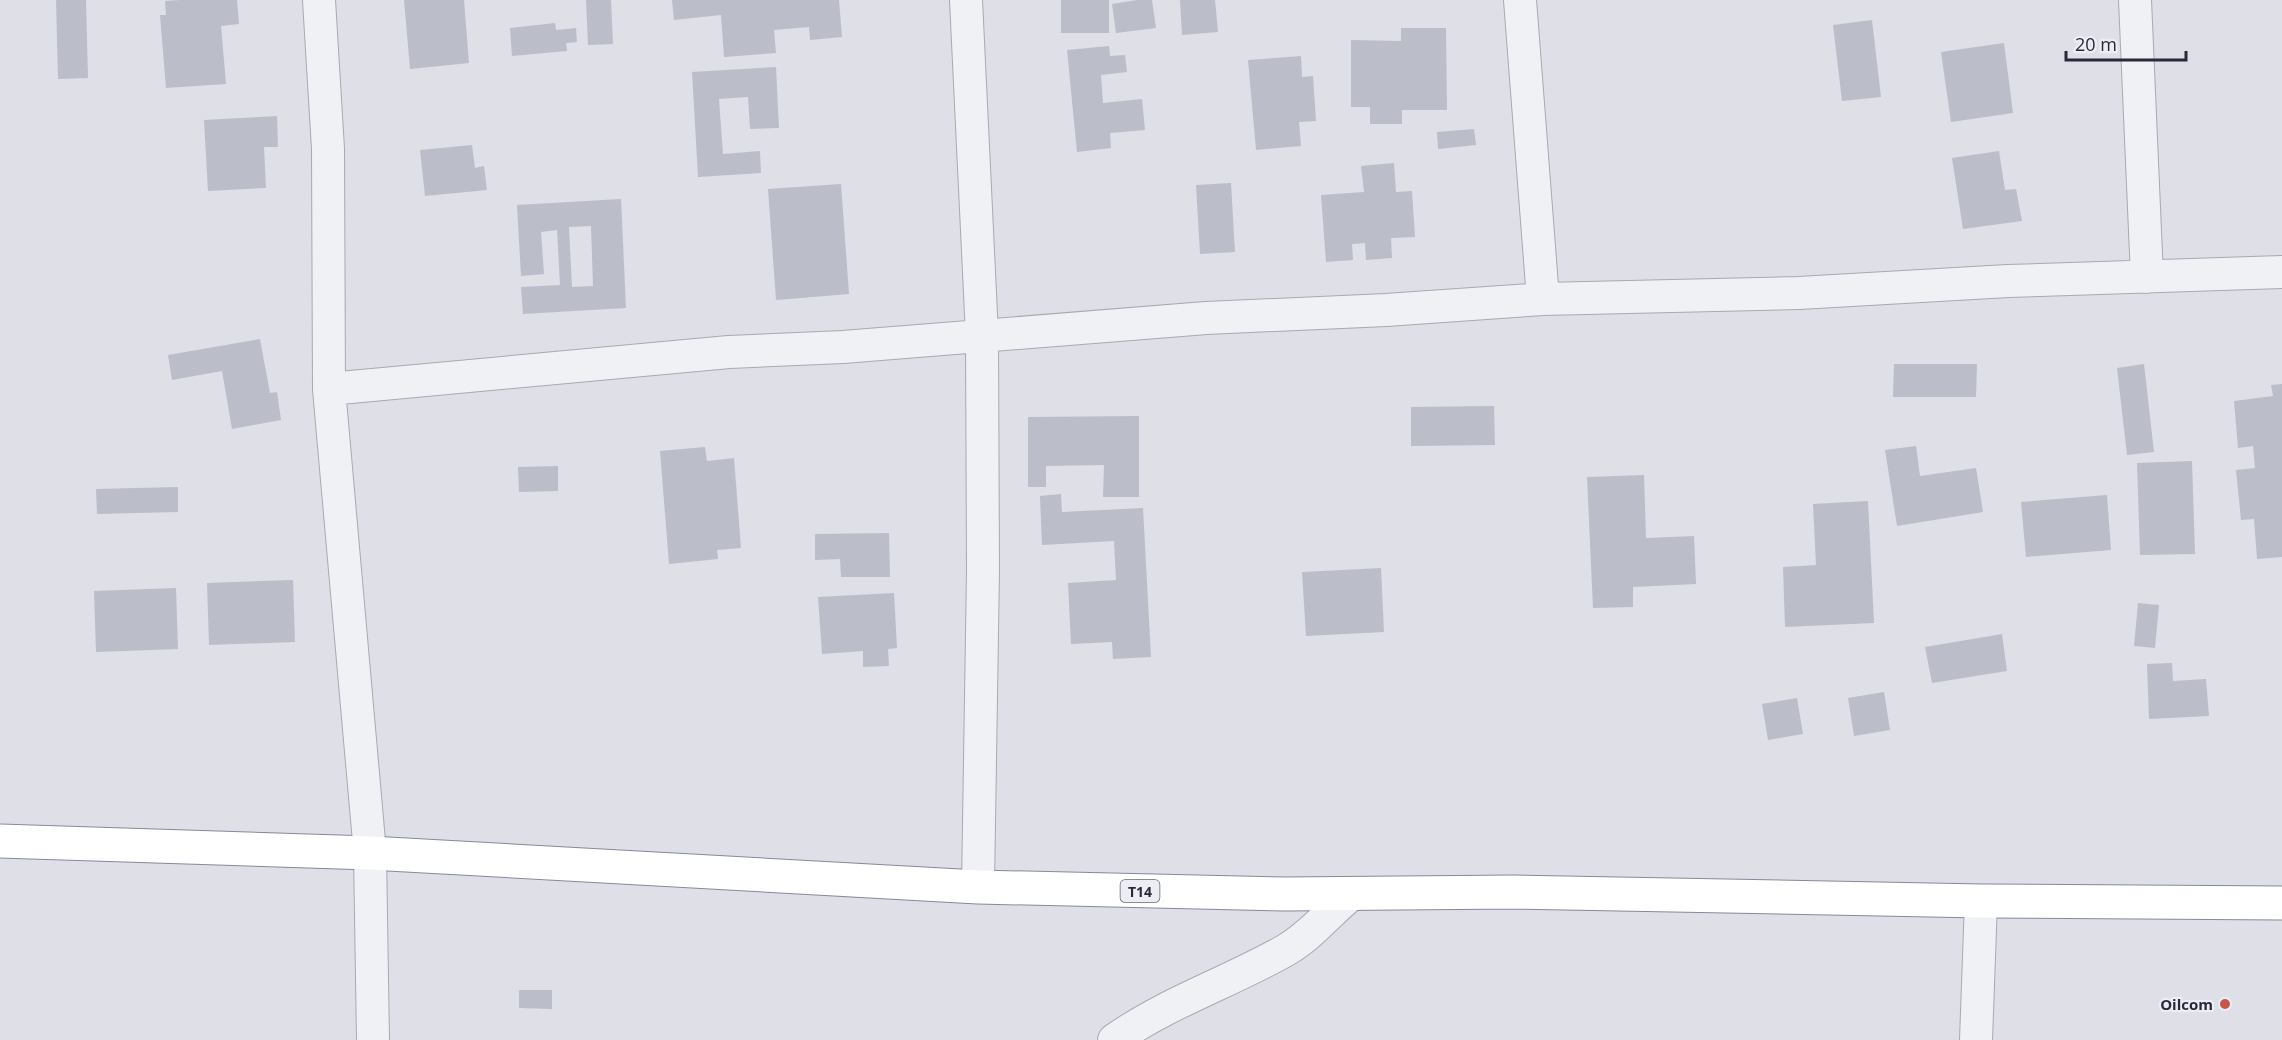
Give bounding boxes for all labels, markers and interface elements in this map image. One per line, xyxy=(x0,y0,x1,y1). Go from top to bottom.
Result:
scale bar xyxy=(2066,24,2186,62)
text: 20 m xyxy=(2075,32,2117,56)
road number: T14 xyxy=(1120,880,1160,902)
place label: Oilcom xyxy=(2160,994,2213,1014)
marker: Oilcom xyxy=(2218,997,2232,1011)

